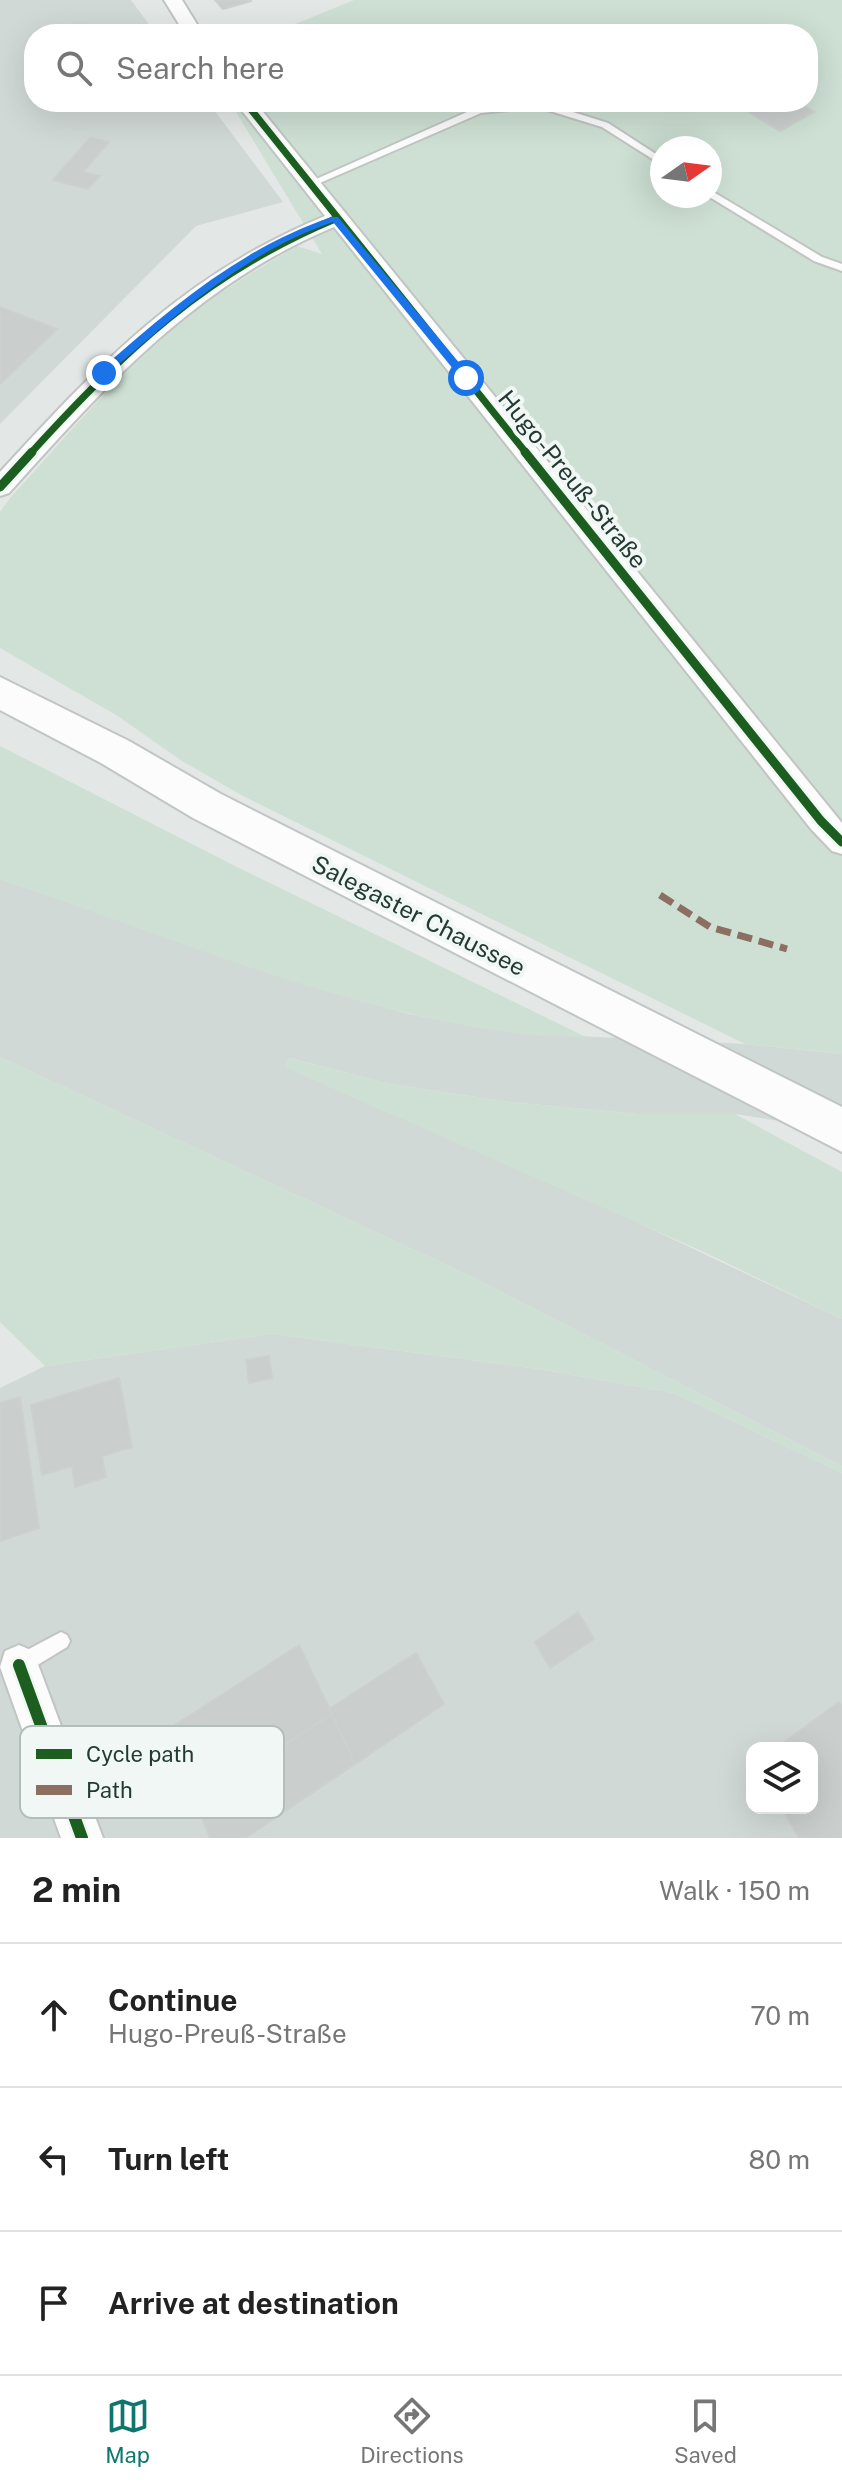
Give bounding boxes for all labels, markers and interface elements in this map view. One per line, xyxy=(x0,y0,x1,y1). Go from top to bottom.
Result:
search box xyxy=(24,24,818,112)
icon: search xyxy=(52,46,96,90)
text: Search here xyxy=(116,50,284,86)
north arrow xyxy=(650,136,722,208)
route end xyxy=(86,355,122,391)
route start xyxy=(448,360,484,396)
street label: Hugo-Preuß-Straße xyxy=(493,385,653,573)
street label: Salegaster Chaussee xyxy=(308,849,530,981)
legend xyxy=(20,1726,284,1818)
text: Cycle path xyxy=(86,1741,194,1767)
map controls xyxy=(746,1742,818,1814)
button: layers xyxy=(746,1742,818,1814)
text: Path xyxy=(86,1777,133,1803)
text: 2 min xyxy=(32,1870,121,1910)
text: Walk · 150 m xyxy=(659,1875,810,1906)
text: Continue xyxy=(108,1982,238,2018)
icon: ahead xyxy=(32,1993,76,2037)
text: 70 m xyxy=(750,2000,810,2031)
text: Hugo-Preuß-Straße xyxy=(108,2018,347,2049)
icon: left xyxy=(32,2137,76,2181)
text: Turn left xyxy=(108,2141,229,2177)
text: 80 m xyxy=(749,2144,810,2175)
icon: arrive xyxy=(32,2281,76,2325)
text: Arrive at destination xyxy=(108,2285,399,2321)
tab: Map xyxy=(105,2394,150,2468)
tab: Directions xyxy=(360,2394,464,2468)
tab: Saved xyxy=(674,2394,737,2468)

